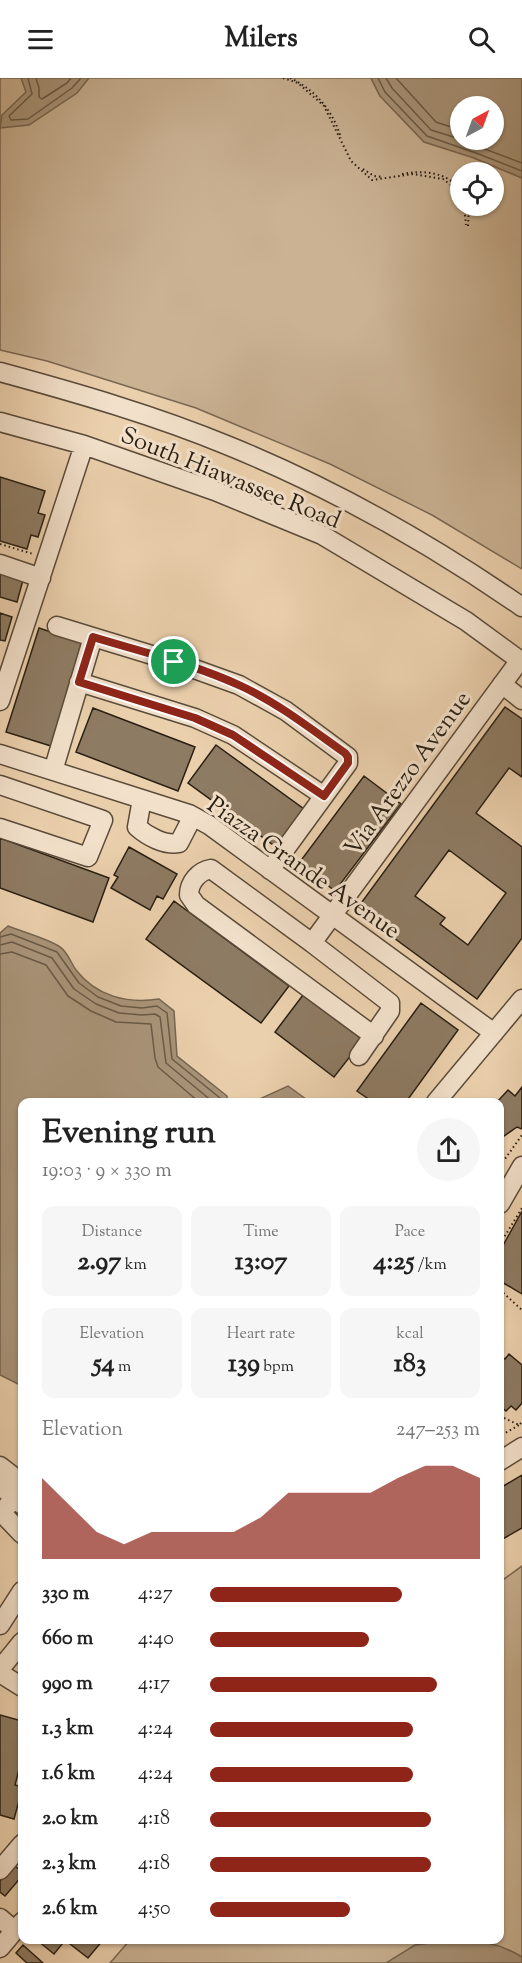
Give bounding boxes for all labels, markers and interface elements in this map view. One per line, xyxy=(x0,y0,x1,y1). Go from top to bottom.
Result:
text: Milers xyxy=(224,20,298,59)
icon: menu xyxy=(24,23,57,56)
icon: search xyxy=(465,23,498,56)
north arrow xyxy=(450,96,504,150)
map controls xyxy=(450,96,504,216)
button: locate xyxy=(450,162,504,216)
street label: South Hiawassee Road xyxy=(115,419,346,539)
pin xyxy=(148,636,199,687)
icon: arrive xyxy=(157,645,190,678)
street label: Via Arezzo Avenue xyxy=(337,685,480,864)
street label: Piazza Grande Avenue xyxy=(199,789,406,948)
text: Evening run xyxy=(42,1110,216,1158)
button: share xyxy=(417,1118,480,1181)
text: 19:03 · 9 × 330 m xyxy=(42,1157,172,1186)
text: Distance xyxy=(82,1221,142,1244)
text: Time xyxy=(243,1221,279,1244)
text: Pace xyxy=(395,1221,425,1244)
text: 2.97 xyxy=(77,1244,121,1281)
text: 13:07 xyxy=(235,1244,287,1281)
text: 4:25 xyxy=(373,1244,414,1281)
text: km xyxy=(121,1254,147,1277)
text: /km xyxy=(414,1254,447,1277)
text: Elevation xyxy=(80,1323,144,1346)
text: Heart rate xyxy=(227,1323,295,1346)
text: kcal xyxy=(396,1323,424,1346)
text: 54 xyxy=(93,1346,115,1383)
text: 139 xyxy=(228,1346,260,1383)
text: 183 xyxy=(394,1346,426,1383)
text: m xyxy=(115,1356,131,1379)
text: bpm xyxy=(260,1356,294,1379)
text: Elevation xyxy=(42,1416,123,1445)
text: 247–253 m xyxy=(396,1416,480,1445)
text: 330 m xyxy=(42,1580,89,1609)
text: 4:27 xyxy=(138,1580,173,1609)
text: 660 m xyxy=(42,1625,93,1654)
text: 4:40 xyxy=(138,1625,174,1654)
text: 990 m xyxy=(42,1670,93,1699)
text: 4:17 xyxy=(138,1670,170,1699)
text: 1.3 km xyxy=(42,1715,94,1744)
text: 4:24 xyxy=(138,1715,173,1744)
text: 1.6 km xyxy=(42,1760,95,1789)
text: 4:24 xyxy=(138,1760,173,1789)
text: 2.0 km xyxy=(42,1805,98,1834)
text: 4:18 xyxy=(138,1805,170,1834)
text: 2.3 km xyxy=(42,1850,96,1879)
text: 4:18 xyxy=(138,1850,170,1879)
text: 2.6 km xyxy=(42,1895,98,1924)
text: 4:50 xyxy=(138,1895,171,1924)

